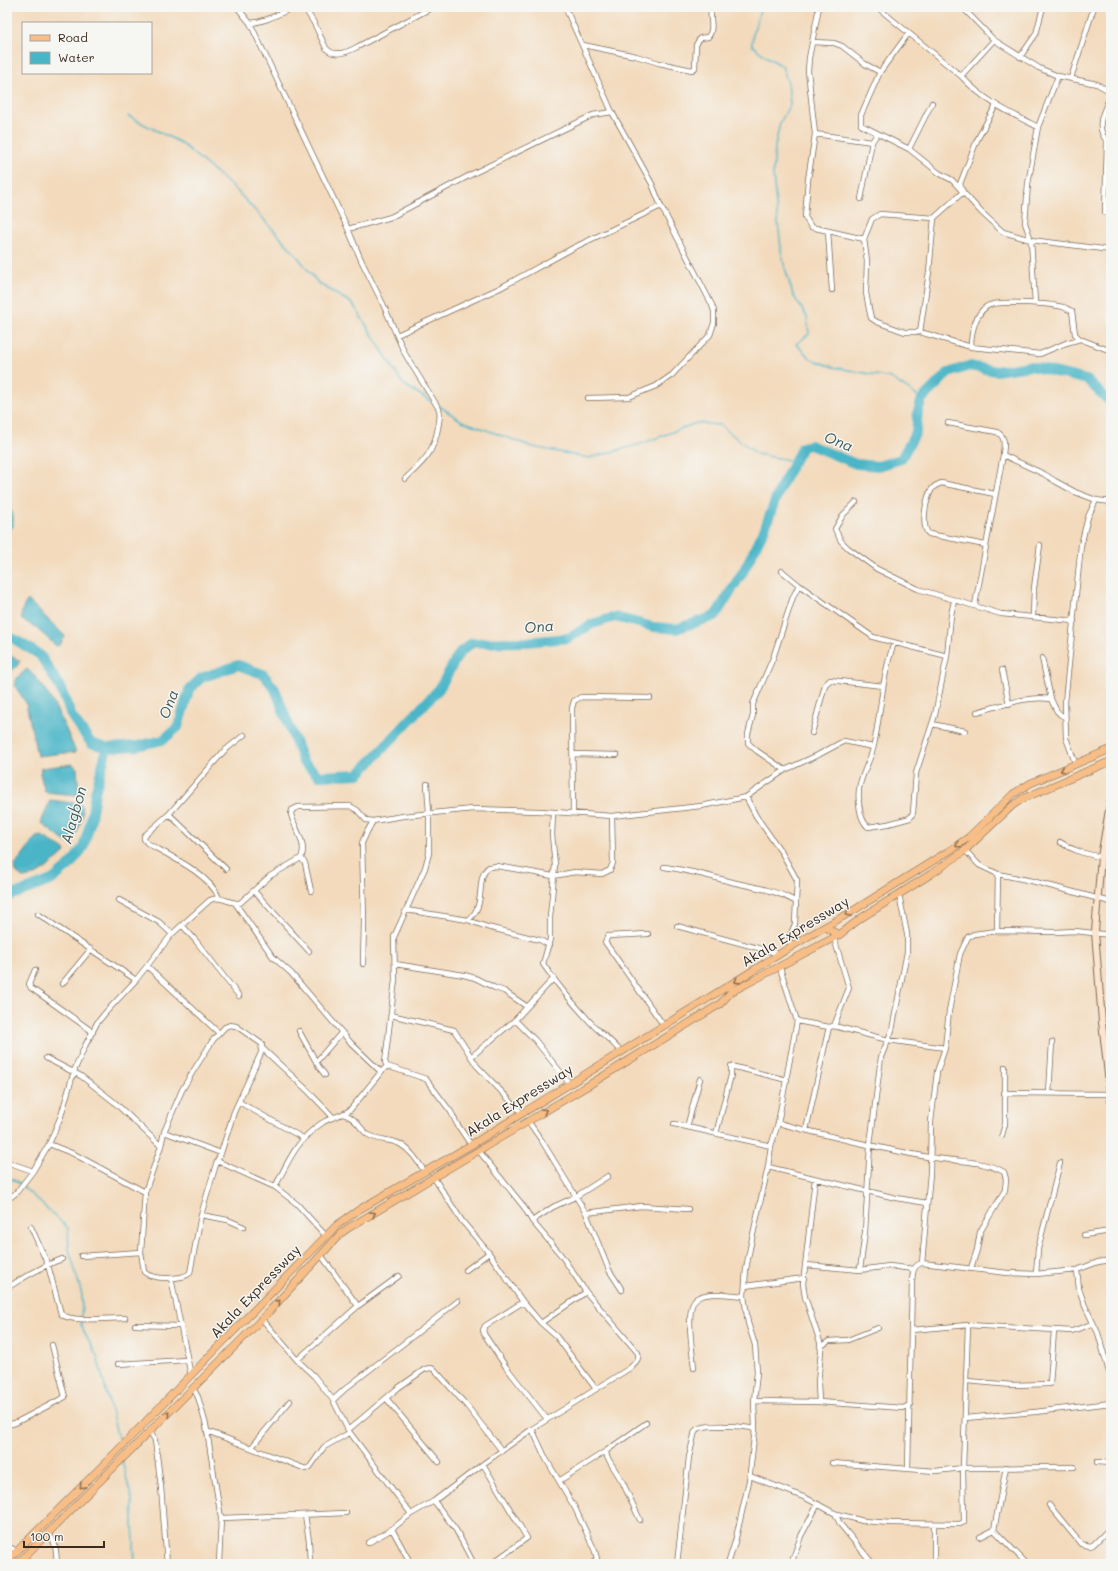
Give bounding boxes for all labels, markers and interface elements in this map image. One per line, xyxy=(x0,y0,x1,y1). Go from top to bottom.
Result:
legend xyxy=(22,22,152,74)
text: Road xyxy=(58,29,88,45)
text: Water xyxy=(58,49,95,65)
water label: Ona xyxy=(822,426,856,456)
water label: Ona xyxy=(523,615,555,637)
water label: Ona xyxy=(154,687,182,721)
one-way arrow xyxy=(1059,766,1066,774)
water label: Alagbon xyxy=(55,784,91,846)
one-way arrow xyxy=(955,840,962,848)
street label: Akala Expressway xyxy=(738,891,852,971)
one-way arrow xyxy=(845,909,852,916)
one-way arrow xyxy=(734,976,741,984)
street label: Akala Expressway xyxy=(462,1059,576,1141)
one-way arrow xyxy=(540,1109,547,1116)
one-way arrow xyxy=(369,1211,376,1219)
street label: Akala Expressway xyxy=(206,1240,304,1342)
one-way arrow xyxy=(273,1299,280,1306)
one-way arrow xyxy=(162,1411,170,1419)
one-way arrow xyxy=(79,1481,87,1489)
scale bar xyxy=(24,1523,104,1549)
text: 100 m xyxy=(30,1528,64,1544)

